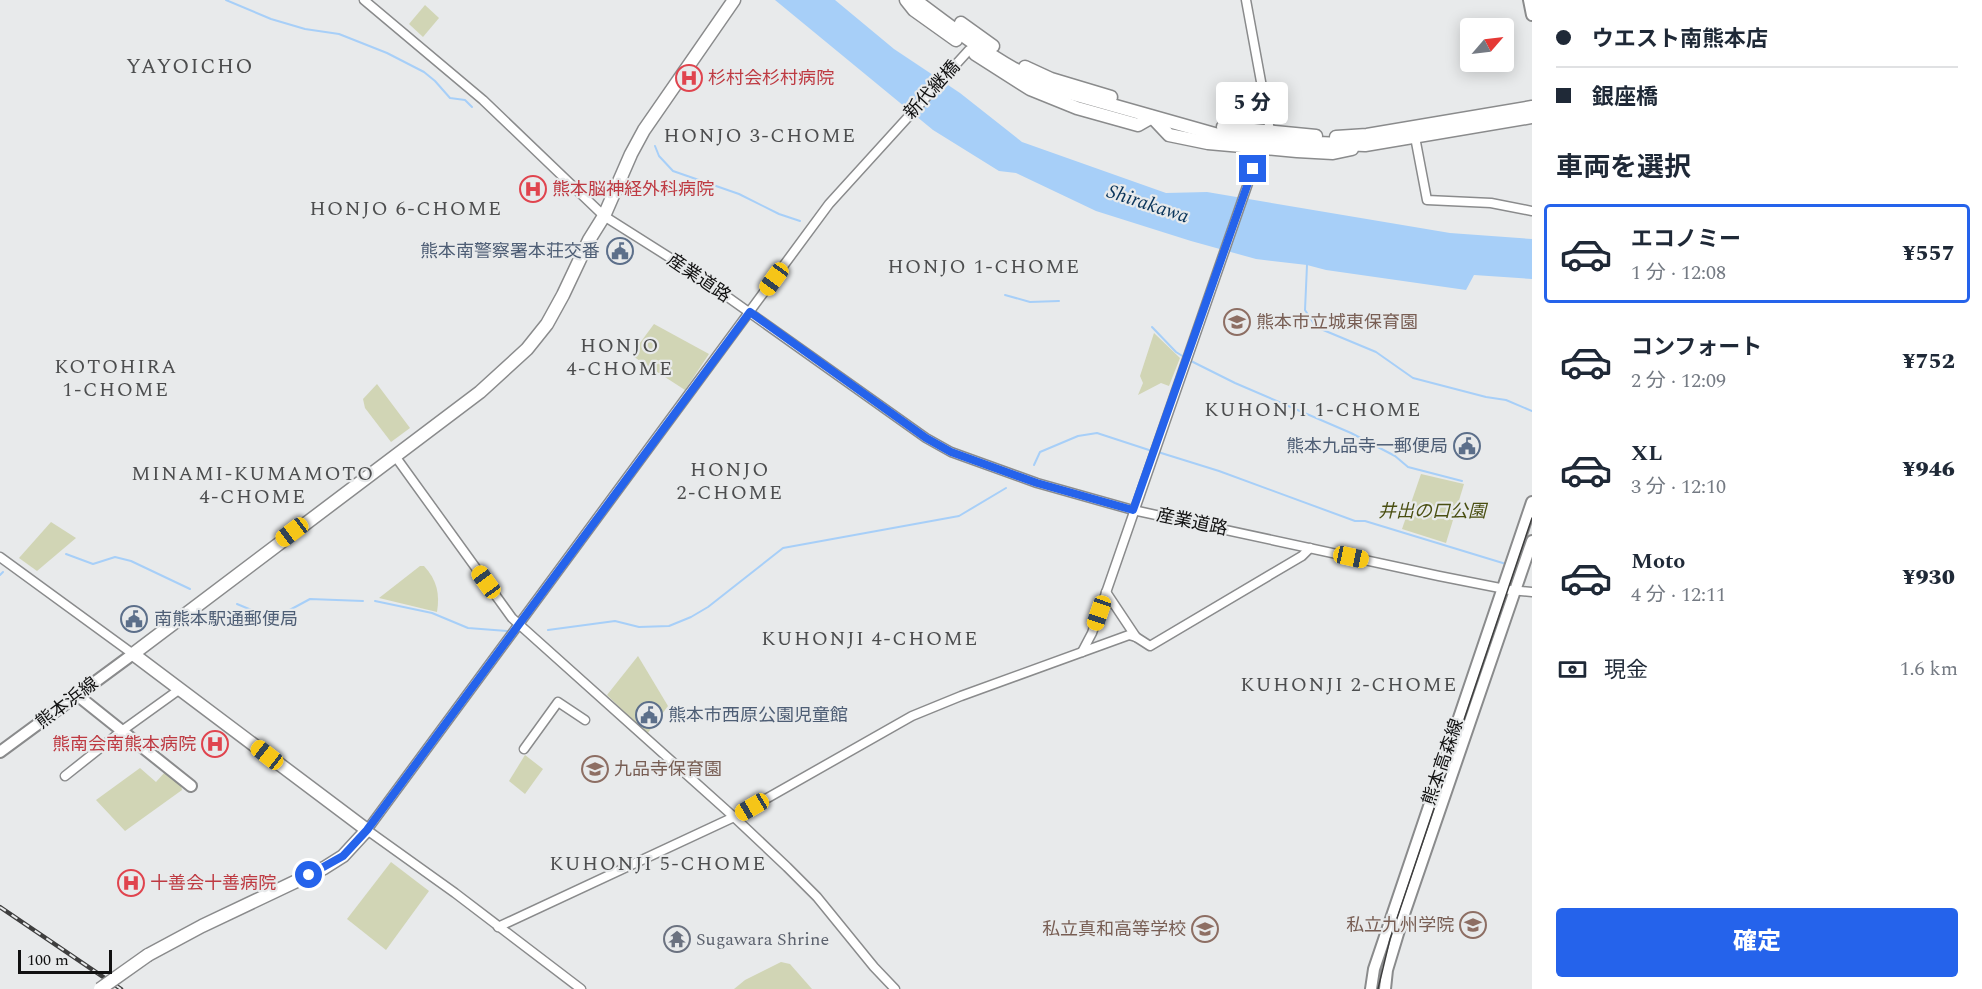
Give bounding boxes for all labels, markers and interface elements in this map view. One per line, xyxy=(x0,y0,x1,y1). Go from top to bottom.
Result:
north arrow xyxy=(1460,18,1514,72)
map controls xyxy=(1460,18,1514,72)
text: ウエスト南熊本店 xyxy=(1592,23,1768,56)
district label: YAYOICHO xyxy=(126,51,254,83)
street label: 新代継橋 xyxy=(898,54,966,126)
hospital icon: 杉村会杉村病院 xyxy=(674,63,704,93)
place label: 杉村会杉村病院 xyxy=(708,65,834,92)
text: 銀座橋 xyxy=(1592,81,1658,114)
callout: 5 分 xyxy=(1217,82,1289,124)
text: 5 分 xyxy=(1234,88,1271,118)
district label: HONJO 3-CHOME xyxy=(663,121,857,151)
text: 車両を選択 xyxy=(1556,147,1691,189)
route end xyxy=(1239,155,1266,182)
hospital icon: 熊本脳神経外科病院 xyxy=(518,174,548,204)
place label: 熊本脳神経外科病院 xyxy=(552,176,714,203)
water label: Shirakawa xyxy=(1103,177,1193,231)
district label: HONJO 6-CHOME xyxy=(309,194,503,224)
text: エコノミー xyxy=(1631,223,1741,256)
icon: car xyxy=(1559,227,1613,281)
public building icon: 熊本南警察署本荘交番 xyxy=(605,236,635,266)
text: ¥557 xyxy=(1902,237,1955,270)
place label: 熊本南警察署本荘交番 xyxy=(420,238,600,265)
street label: 産業道路 xyxy=(662,247,736,309)
district label: HONJO 1-CHOME xyxy=(887,252,1081,282)
text: 1 分 · 12:08 xyxy=(1631,258,1726,288)
car xyxy=(756,259,792,299)
school or university icon: 熊本市立城東保育園 xyxy=(1222,307,1252,337)
place label: 熊本市立城東保育園 xyxy=(1256,309,1418,336)
district label: HONJO 4-CHOME xyxy=(567,331,673,384)
text: コンフォート xyxy=(1631,331,1762,364)
icon: car xyxy=(1559,335,1613,389)
text: ¥752 xyxy=(1902,345,1955,378)
district label: KOTOHIRA 1-CHOME xyxy=(54,352,178,405)
text: 2 分 · 12:09 xyxy=(1631,366,1726,396)
district label: KUHONJI 1-CHOME xyxy=(1204,395,1422,425)
public building icon: 熊本九品寺一郵便局 xyxy=(1452,431,1482,461)
place label: 熊本九品寺一郵便局 xyxy=(1286,433,1448,460)
text: XL xyxy=(1631,437,1662,470)
icon: car xyxy=(1559,443,1613,497)
text: ¥946 xyxy=(1902,453,1955,486)
district label: HONJO 2-CHOME xyxy=(677,455,783,508)
district label: MINAMI-KUMAMOTO 4-CHOME xyxy=(131,459,375,512)
text: 3 分 · 12:10 xyxy=(1631,472,1726,502)
park label: 井出の口公園 xyxy=(1378,498,1489,525)
street label: 産業道路 xyxy=(1154,501,1230,543)
car xyxy=(272,514,312,550)
car xyxy=(1332,544,1370,570)
text: Moto xyxy=(1631,545,1685,578)
icon: car xyxy=(1559,551,1613,605)
text: ¥930 xyxy=(1902,561,1955,594)
car xyxy=(468,562,504,602)
text: 4 分 · 12:11 xyxy=(1631,580,1726,610)
car xyxy=(1085,593,1113,633)
public building icon: 南熊本駅通郵便局 xyxy=(119,604,149,634)
place label: 南熊本駅通郵便局 xyxy=(154,606,298,633)
district label: KUHONJI 4-CHOME xyxy=(761,624,979,654)
icon: cash xyxy=(1556,653,1589,686)
text: 現金 xyxy=(1604,654,1648,687)
text: 1.6 km xyxy=(1900,654,1958,684)
district label: KUHONJI 2-CHOME xyxy=(1240,670,1458,700)
street label: 熊本浜線 xyxy=(30,671,104,735)
public building icon: 熊本市西原公園児童館 xyxy=(634,700,664,730)
place label: 熊本市西原公園児童館 xyxy=(668,702,848,729)
street label: 熊本高森線 xyxy=(1416,715,1470,809)
hospital icon: 熊南会南熊本病院 xyxy=(200,729,230,759)
place label: 熊南会南熊本病院 xyxy=(52,731,196,758)
car xyxy=(247,737,287,773)
school or university icon: 九品寺保育園 xyxy=(580,754,610,784)
place label: 九品寺保育園 xyxy=(614,756,722,783)
car xyxy=(732,790,772,824)
district label: KUHONJI 5-CHOME xyxy=(549,849,767,879)
route start xyxy=(295,861,322,888)
hospital icon: 十善会十善病院 xyxy=(116,868,146,898)
place label: 十善会十善病院 xyxy=(150,870,276,897)
button: 確定 xyxy=(1556,908,1958,977)
school or university icon: 私立九州学院 xyxy=(1458,910,1488,940)
place label: 私立九州学院 xyxy=(1346,912,1454,939)
school or university icon: 私立真和高等学校 xyxy=(1190,914,1220,944)
place label: 私立真和高等学校 xyxy=(1042,916,1186,943)
temple icon: Sugawara Shrine xyxy=(662,924,692,954)
place label: Sugawara Shrine xyxy=(696,926,829,953)
scale bar xyxy=(18,947,112,974)
text: 100 m xyxy=(27,948,69,972)

